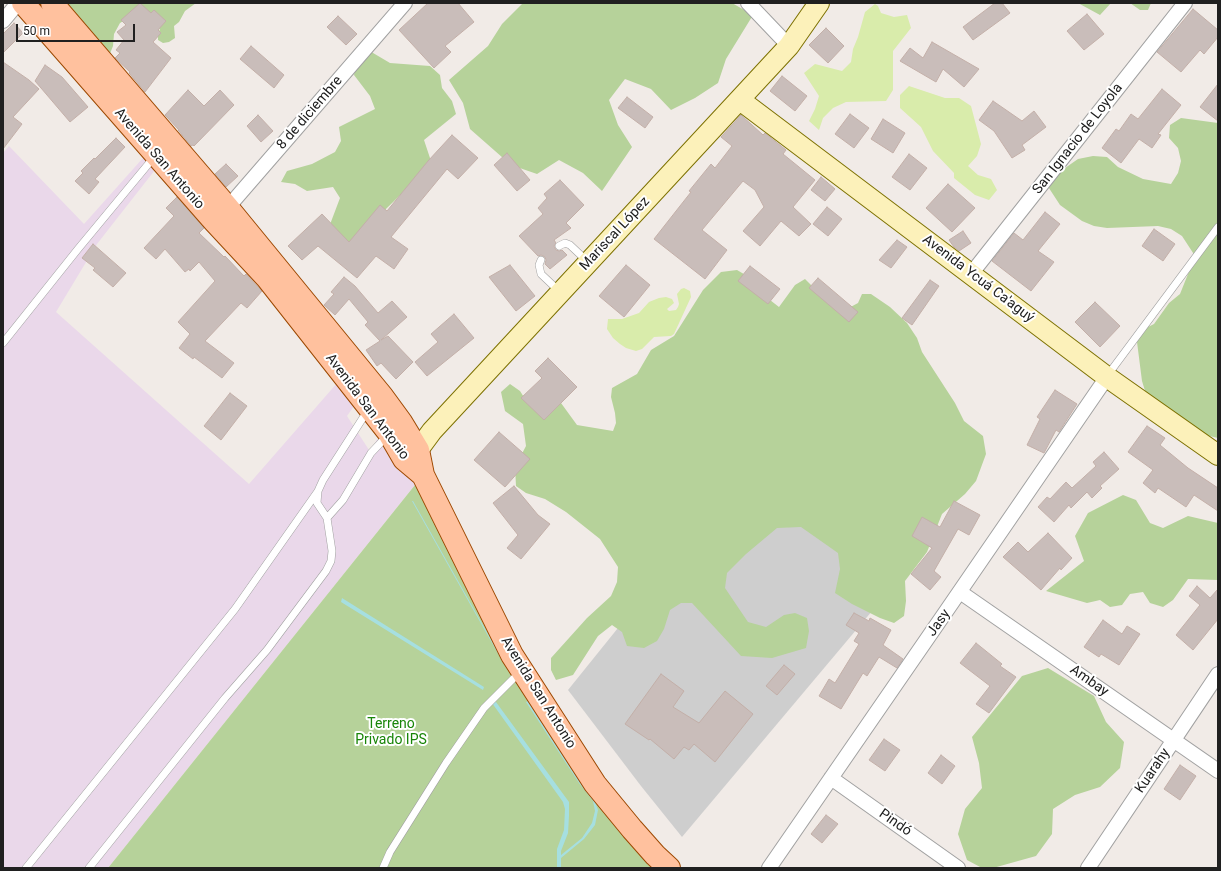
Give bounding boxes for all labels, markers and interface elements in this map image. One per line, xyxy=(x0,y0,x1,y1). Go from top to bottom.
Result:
scale bar xyxy=(18,16,137,42)
text: 50 m xyxy=(23,24,50,38)
street label: 8 de diciembre xyxy=(274,73,346,153)
street label: San Ignacio de Loyola xyxy=(1029,80,1127,198)
street label: Avenida San Antonio xyxy=(110,105,208,213)
street label: Mariscal López xyxy=(577,194,653,274)
street label: Avenida Ycuá Ca'aguý xyxy=(919,232,1037,326)
street label: Avenida San Antonio xyxy=(322,351,412,463)
street label: Jasy xyxy=(924,606,954,640)
street label: Avenida San Antonio xyxy=(497,634,579,752)
street label: Ambay xyxy=(1066,662,1112,700)
park label: Terreno Privado IPS xyxy=(355,716,427,748)
street label: Kuarahy xyxy=(1132,745,1174,797)
street label: Pindó xyxy=(875,806,915,840)

